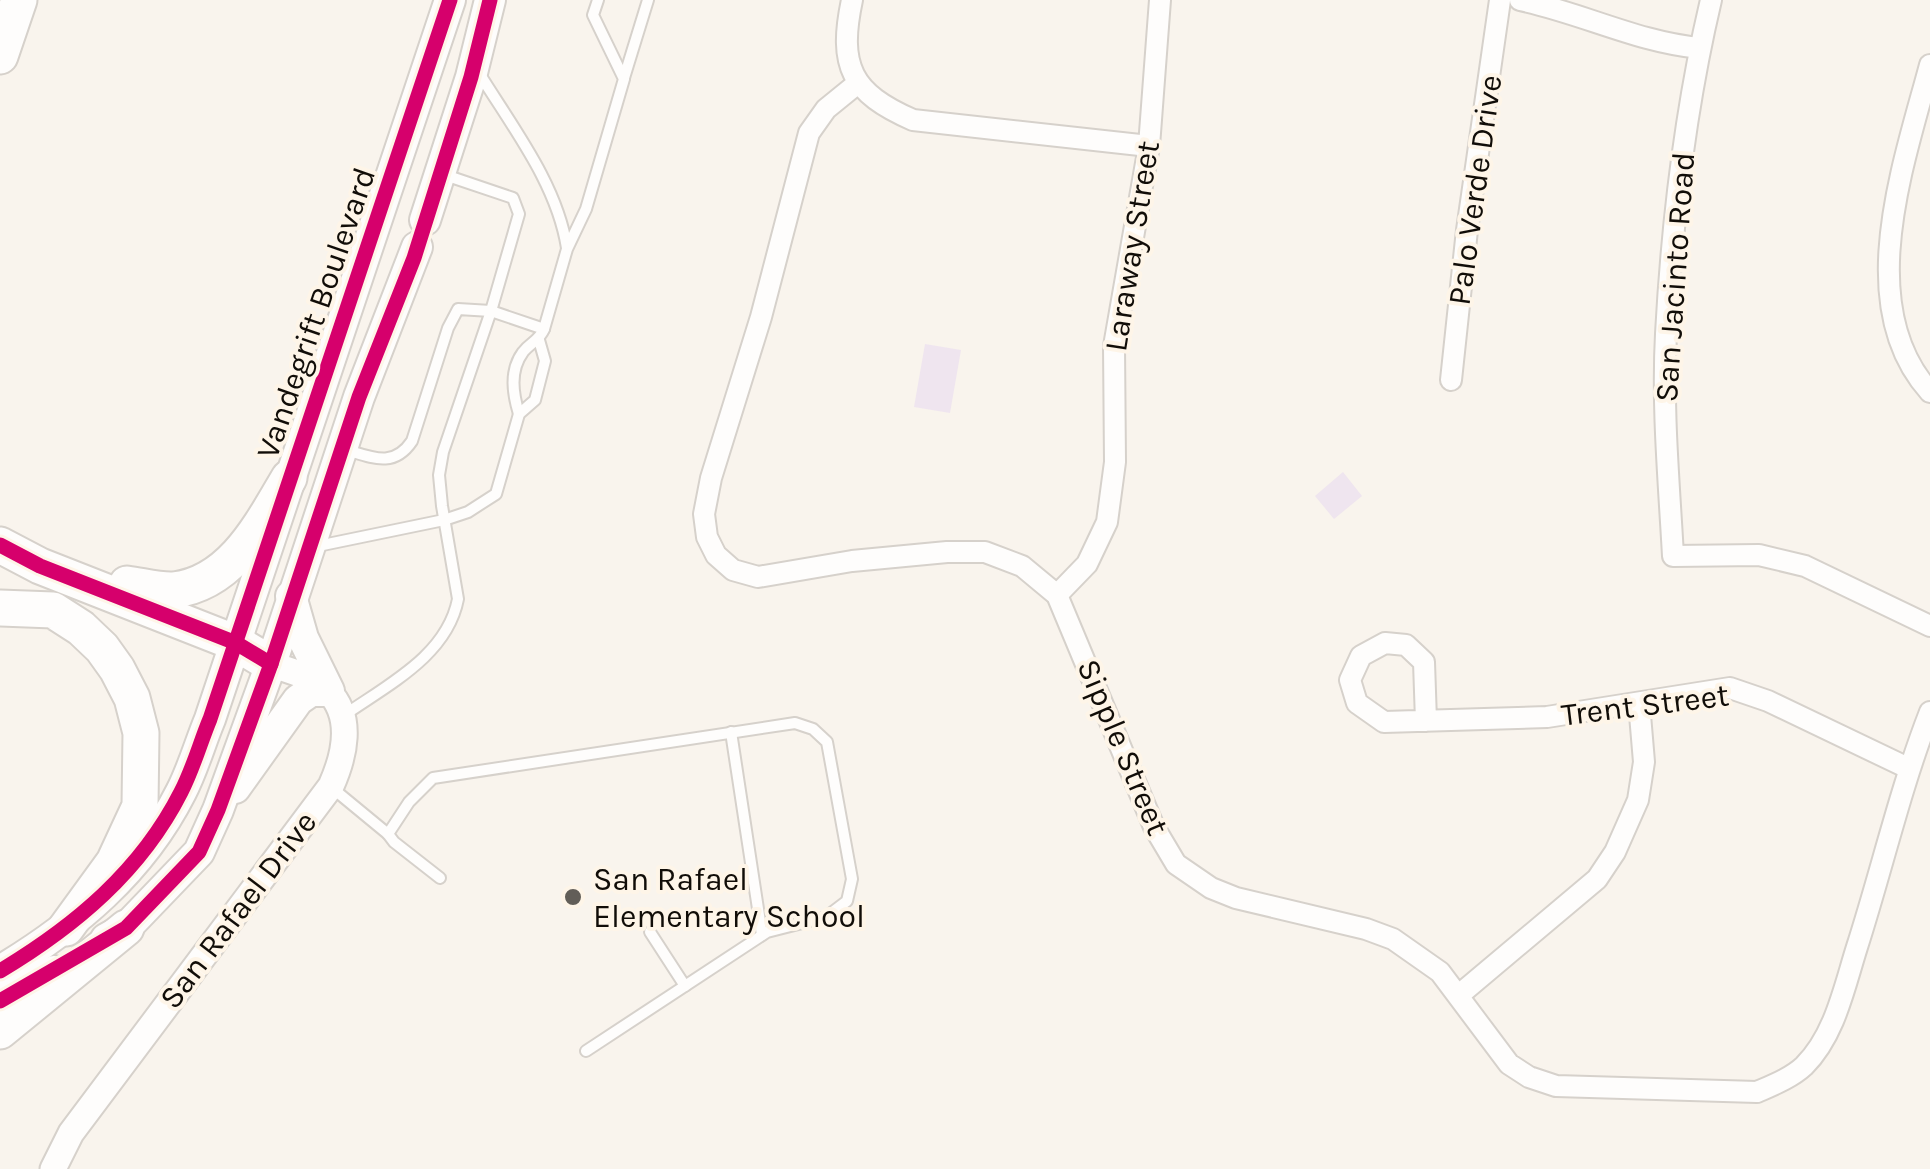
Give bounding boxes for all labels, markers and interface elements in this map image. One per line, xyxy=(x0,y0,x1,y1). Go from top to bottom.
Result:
street label: Palo Verde Drive xyxy=(1441,73,1509,307)
street label: Laraway Street xyxy=(1097,138,1167,354)
street label: San Jacinto Road xyxy=(1648,151,1702,403)
street label: Vandegrift Boulevard xyxy=(249,163,383,463)
street label: Sipple Street xyxy=(1069,654,1177,840)
street label: Trent Street xyxy=(1559,676,1731,734)
street label: San Rafael Drive xyxy=(152,804,324,1016)
place label: San Rafael Elementary School xyxy=(593,861,865,935)
marker: San Rafael Elementary School xyxy=(562,886,584,908)

